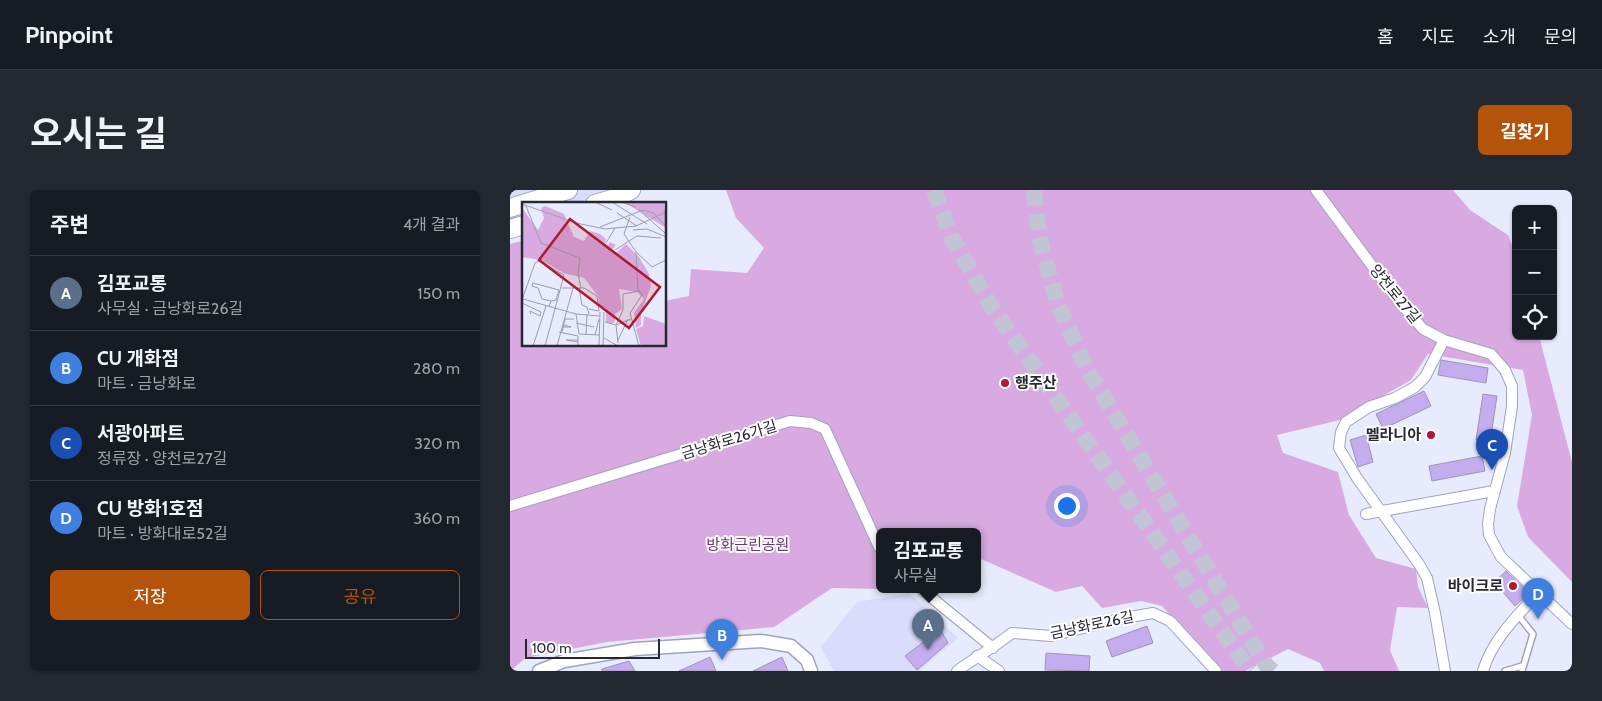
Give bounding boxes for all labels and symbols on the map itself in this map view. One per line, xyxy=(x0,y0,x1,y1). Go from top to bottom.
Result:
inset map xyxy=(522,202,666,346)
street label: 양천로27길 xyxy=(1366,261,1424,327)
place label: 행주산 xyxy=(1015,374,1057,392)
marker: 행주산 xyxy=(999,377,1011,389)
street label: 금낭화로26가길 xyxy=(679,417,779,463)
place label: 멜라니아 xyxy=(1366,426,1421,444)
marker: 멜라니아 xyxy=(1425,429,1437,441)
pin: C xyxy=(1476,429,1508,470)
your location xyxy=(1054,493,1080,519)
park label: 방화근린공원 xyxy=(707,536,789,554)
place label: 바이크로 xyxy=(1448,577,1503,595)
pin: D xyxy=(1522,578,1554,619)
marker: 바이크로 xyxy=(1507,580,1519,592)
street label: 금낭화로26길 xyxy=(1048,607,1136,643)
pin: A xyxy=(912,609,944,650)
pin: B xyxy=(706,619,738,660)
scale bar xyxy=(525,636,660,659)

